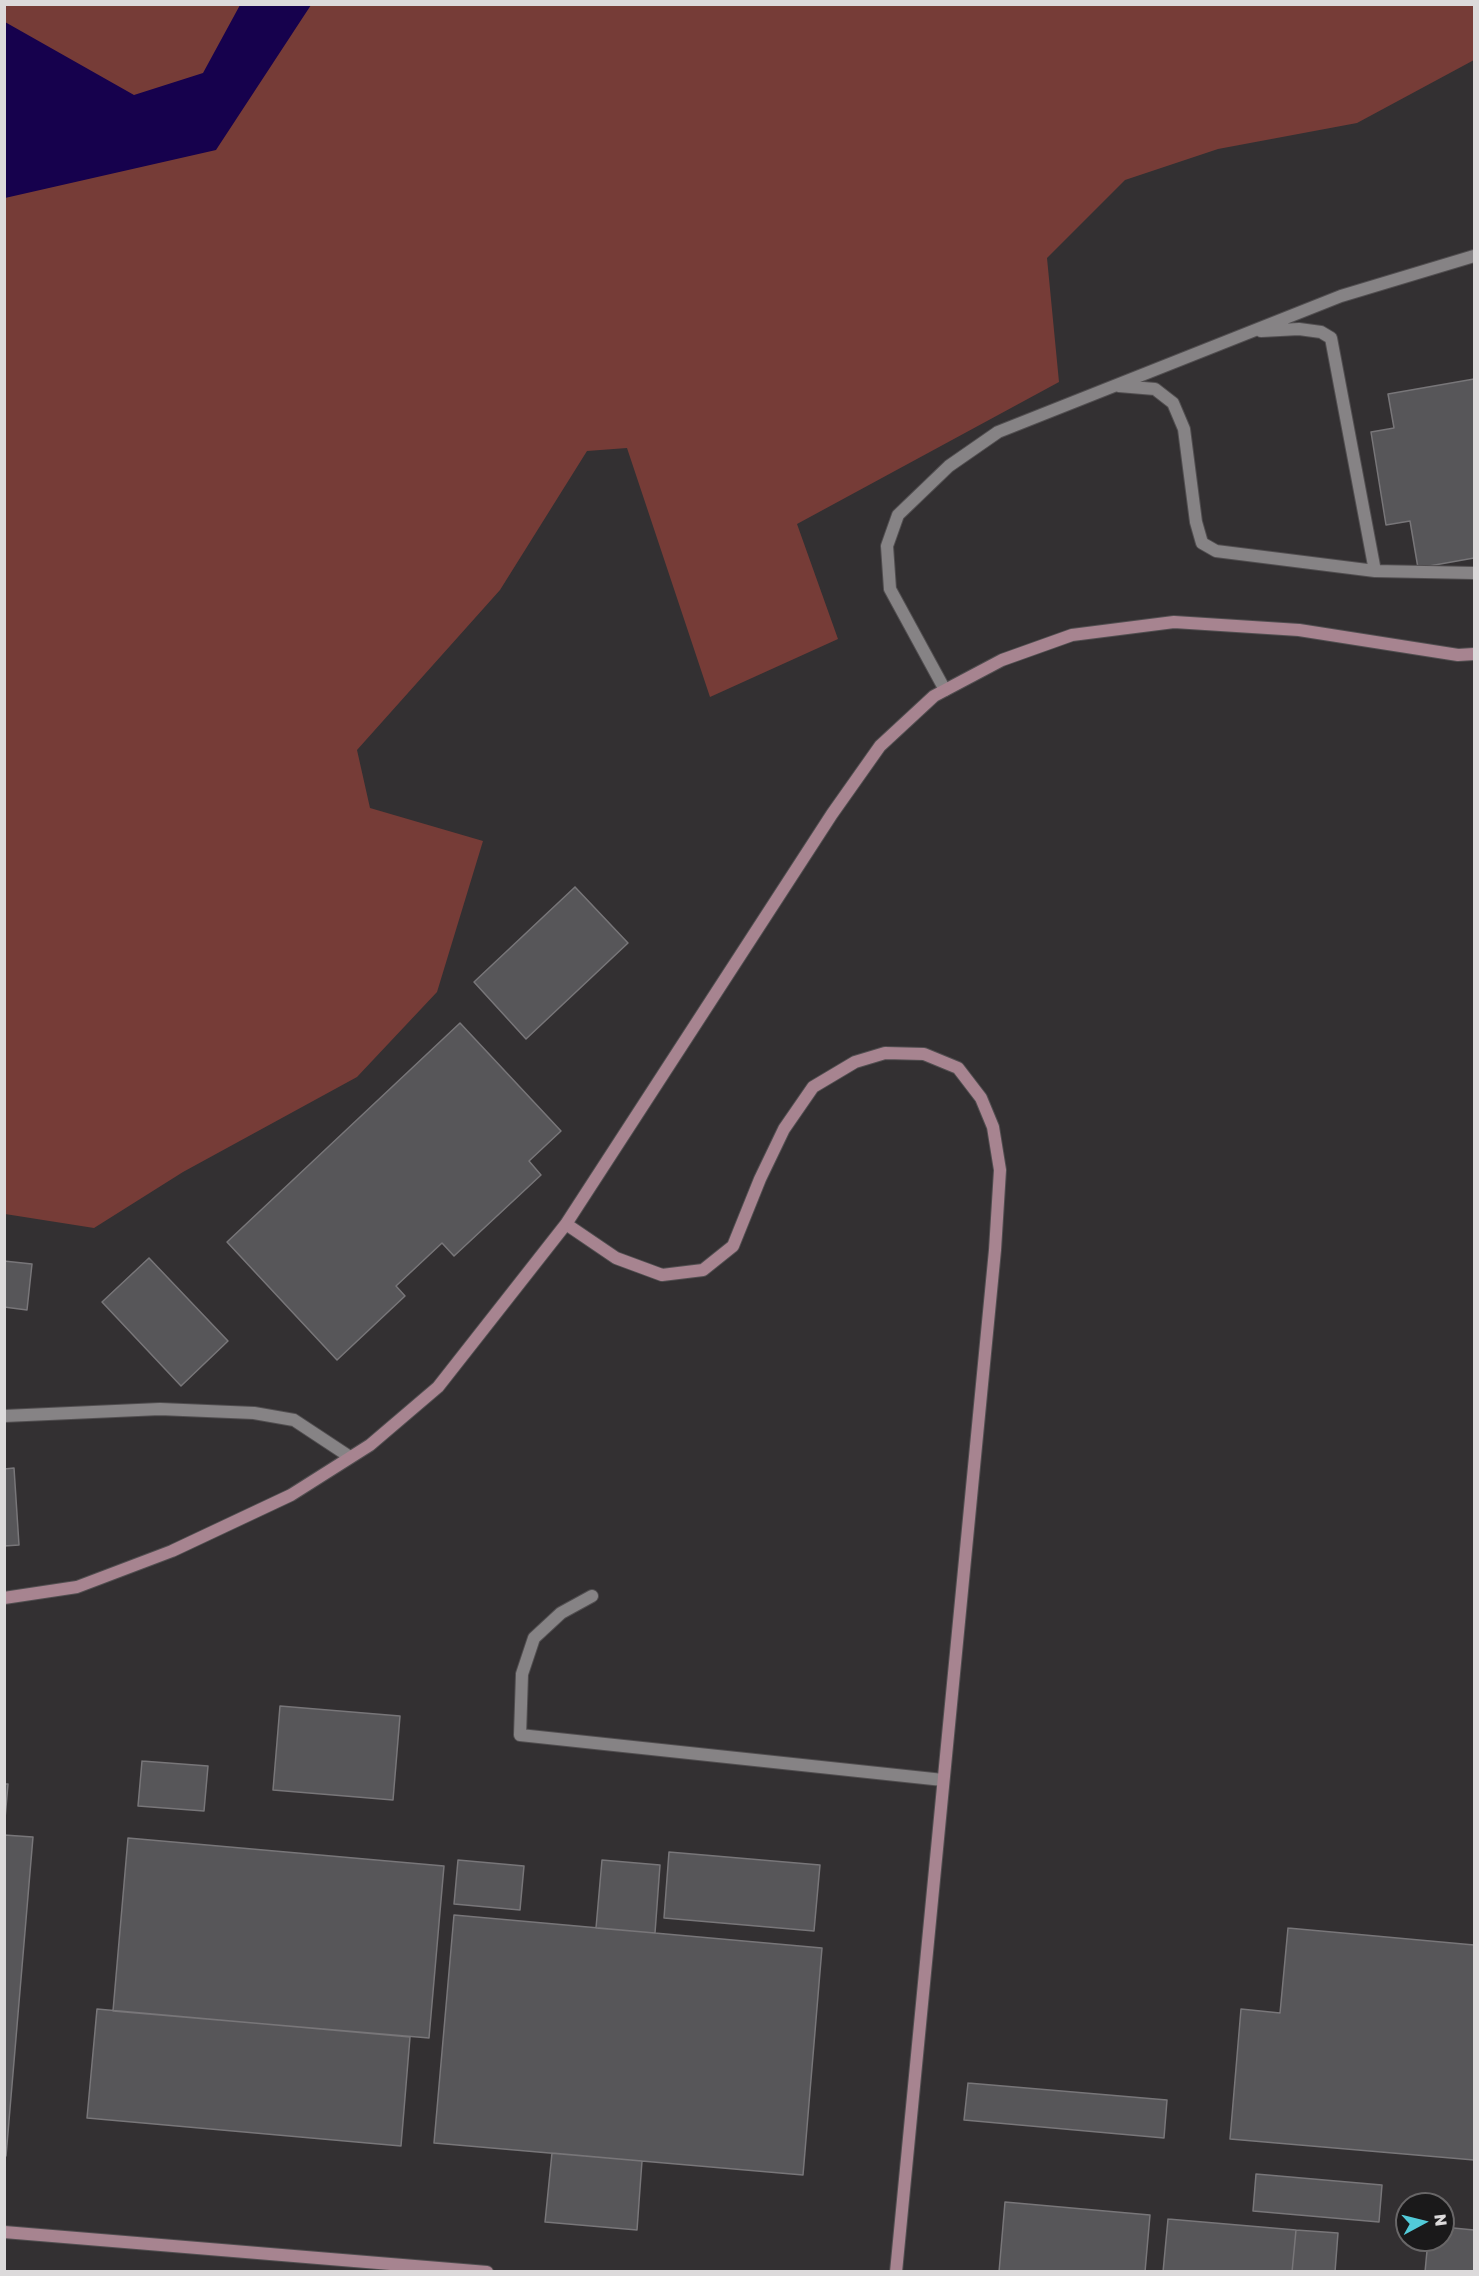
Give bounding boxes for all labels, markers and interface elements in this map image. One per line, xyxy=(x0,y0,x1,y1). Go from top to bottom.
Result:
north arrow xyxy=(1395,2192,1455,2252)
text: N xyxy=(1430,2213,1452,2227)

